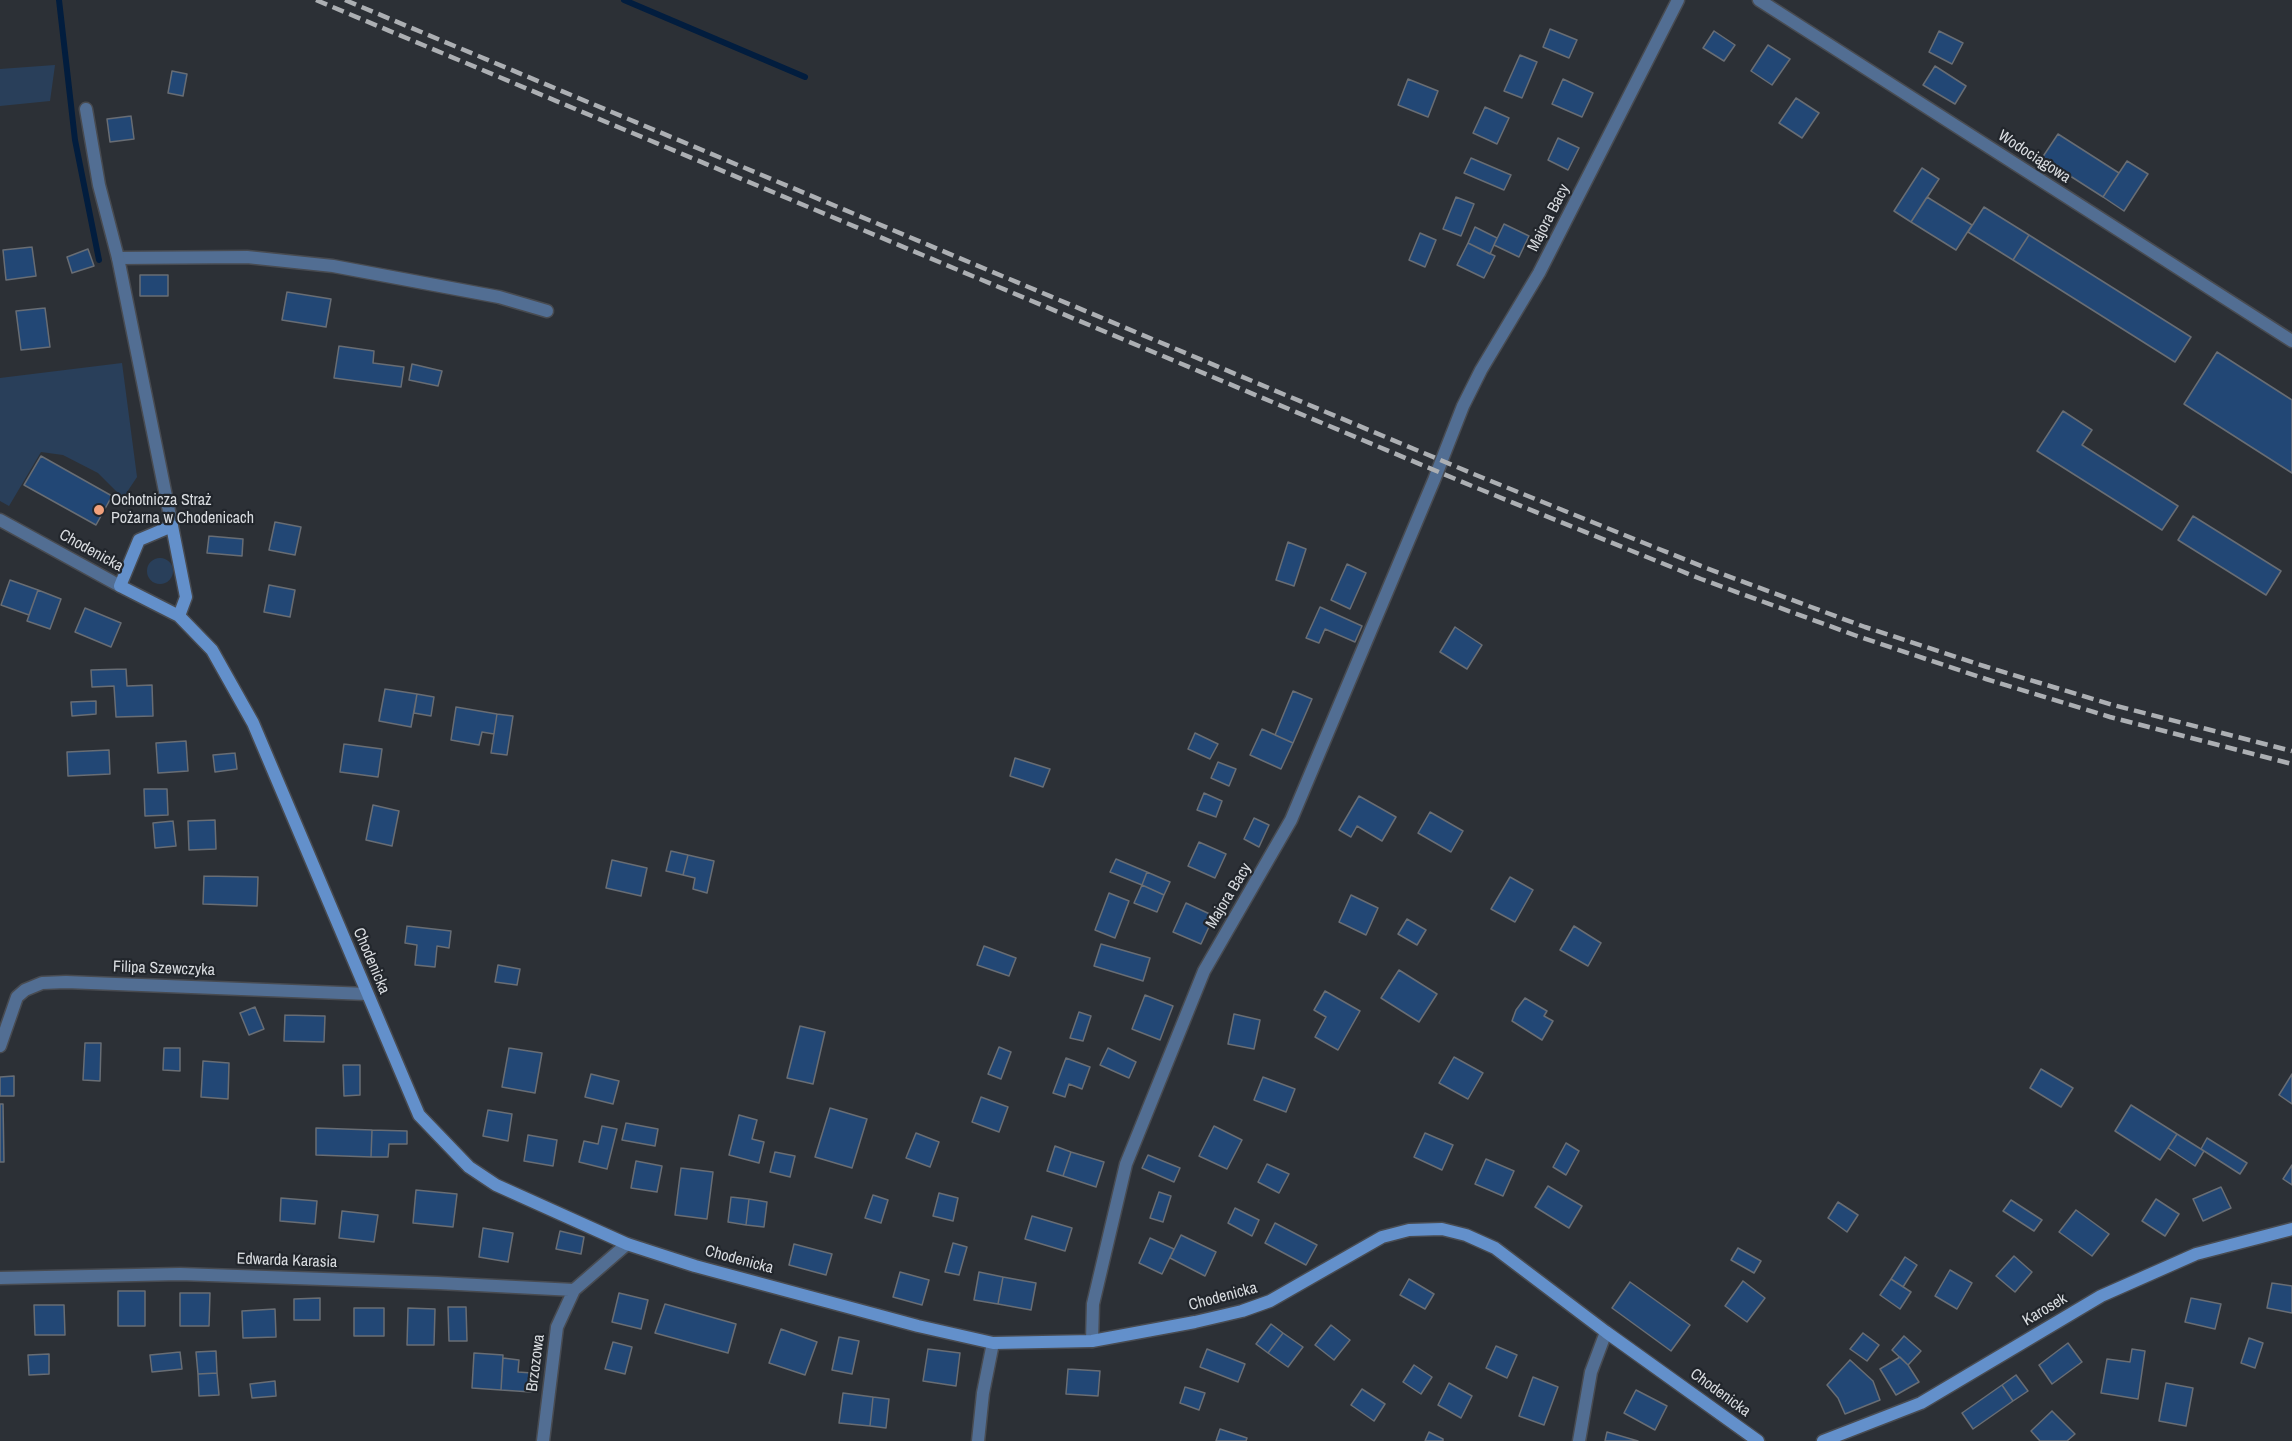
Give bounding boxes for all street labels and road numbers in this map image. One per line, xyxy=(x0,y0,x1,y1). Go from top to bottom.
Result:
street label: Wodociągowa xyxy=(1994,126,2074,188)
street label: Majora Bacy xyxy=(1524,181,1574,255)
street label: Chodenicka xyxy=(56,526,126,576)
street label: Majora Bacy xyxy=(1202,860,1256,932)
street label: Chodenicka xyxy=(348,925,394,997)
street label: Filipa Szewczyka xyxy=(113,958,215,980)
street label: Chodenicka xyxy=(703,1242,775,1278)
street label: Edwarda Karasia xyxy=(236,1250,338,1272)
street label: Chodenicka xyxy=(1187,1279,1259,1315)
street label: Karosek xyxy=(2019,1289,2071,1331)
street label: Brzozowa xyxy=(523,1333,549,1393)
street label: Chodenicka xyxy=(1686,1365,1754,1421)

